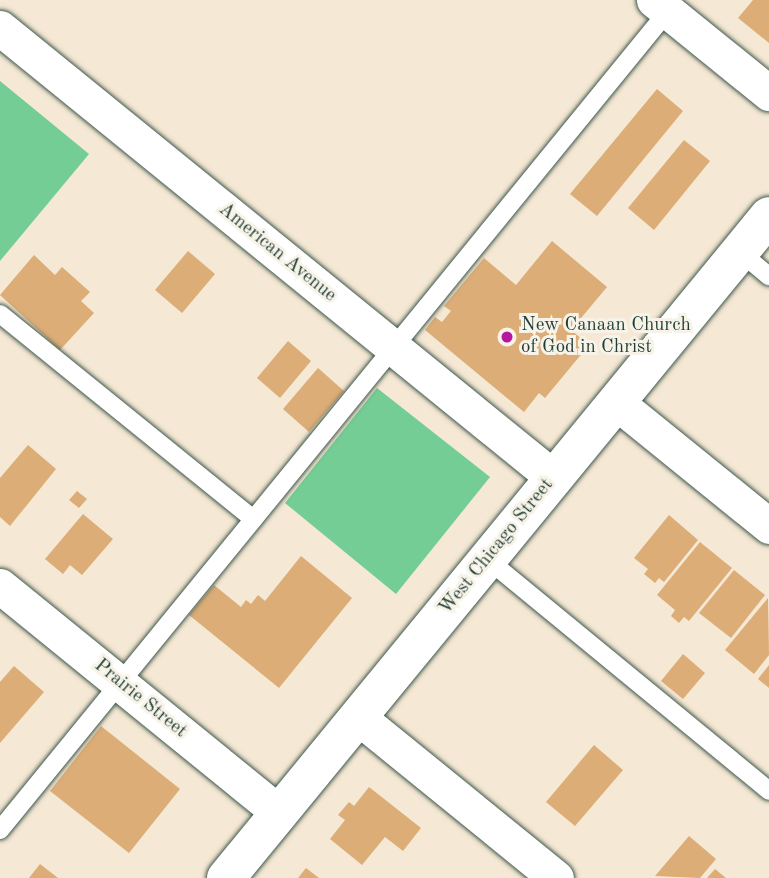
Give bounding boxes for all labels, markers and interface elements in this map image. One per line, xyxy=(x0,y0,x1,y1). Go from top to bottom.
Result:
street label: American Avenue xyxy=(214,199,340,307)
place label: New Canaan Church of God in Christ xyxy=(521,315,691,359)
marker: New Canaan Church of God in Christ xyxy=(499,329,515,345)
street label: West Chicago Street xyxy=(435,474,559,620)
street label: Prairie Street xyxy=(89,655,191,743)

